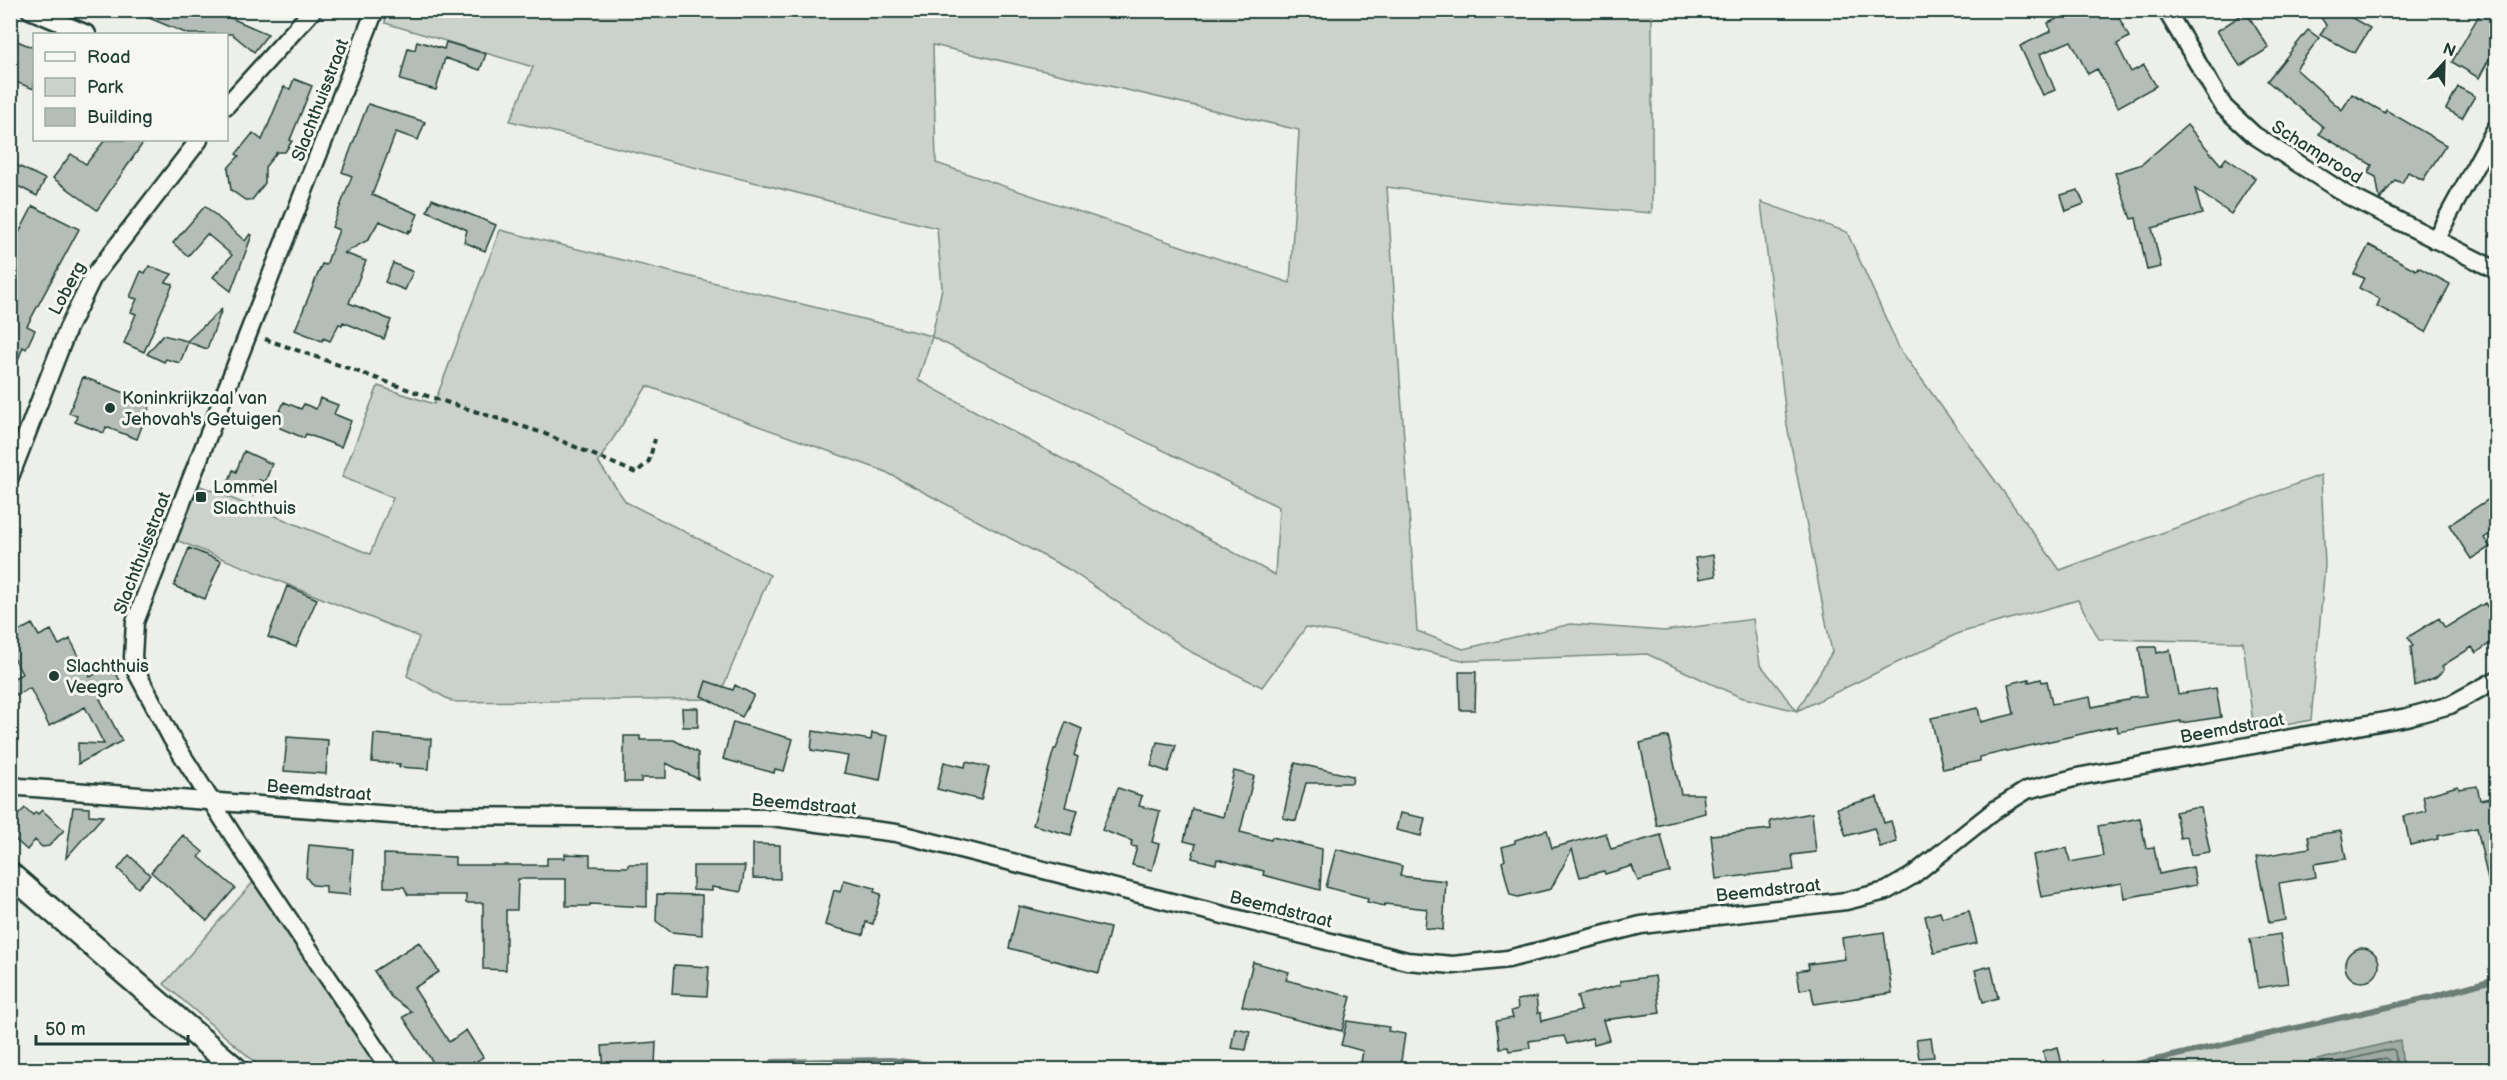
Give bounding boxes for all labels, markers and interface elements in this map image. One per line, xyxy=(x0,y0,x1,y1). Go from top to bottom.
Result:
legend xyxy=(33,33,228,141)
north arrow xyxy=(2414,33,2474,93)
street label: Slachthuisstraat xyxy=(287,36,354,164)
text: N xyxy=(2440,39,2458,62)
text: Road xyxy=(87,47,131,68)
text: Park xyxy=(87,77,123,98)
text: Building xyxy=(87,107,153,128)
street label: Schamprood xyxy=(2268,116,2366,189)
street label: Loberg xyxy=(45,258,90,318)
place label: Koninkrijkzaal van Jehovah's Getuigen xyxy=(122,388,282,430)
marker: Koninkrijkzaal van Jehovah's Getuigen xyxy=(103,401,117,415)
place label: Lommel Slachthuis xyxy=(213,477,296,519)
street label: Slachthuisstraat xyxy=(109,489,176,617)
marker: Lommel Slachthuis xyxy=(194,490,208,504)
place label: Slachthuis Veegro xyxy=(66,656,149,698)
marker: Slachthuis Veegro xyxy=(47,669,61,683)
street label: Beemdstraat xyxy=(2178,709,2286,748)
street label: Beemdstraat xyxy=(266,775,373,806)
street label: Beemdstraat xyxy=(751,789,858,820)
street label: Beemdstraat xyxy=(1715,874,1822,906)
street label: Beemdstraat xyxy=(1227,887,1335,933)
scale bar xyxy=(36,1008,188,1046)
text: 50 m xyxy=(45,1019,86,1040)

